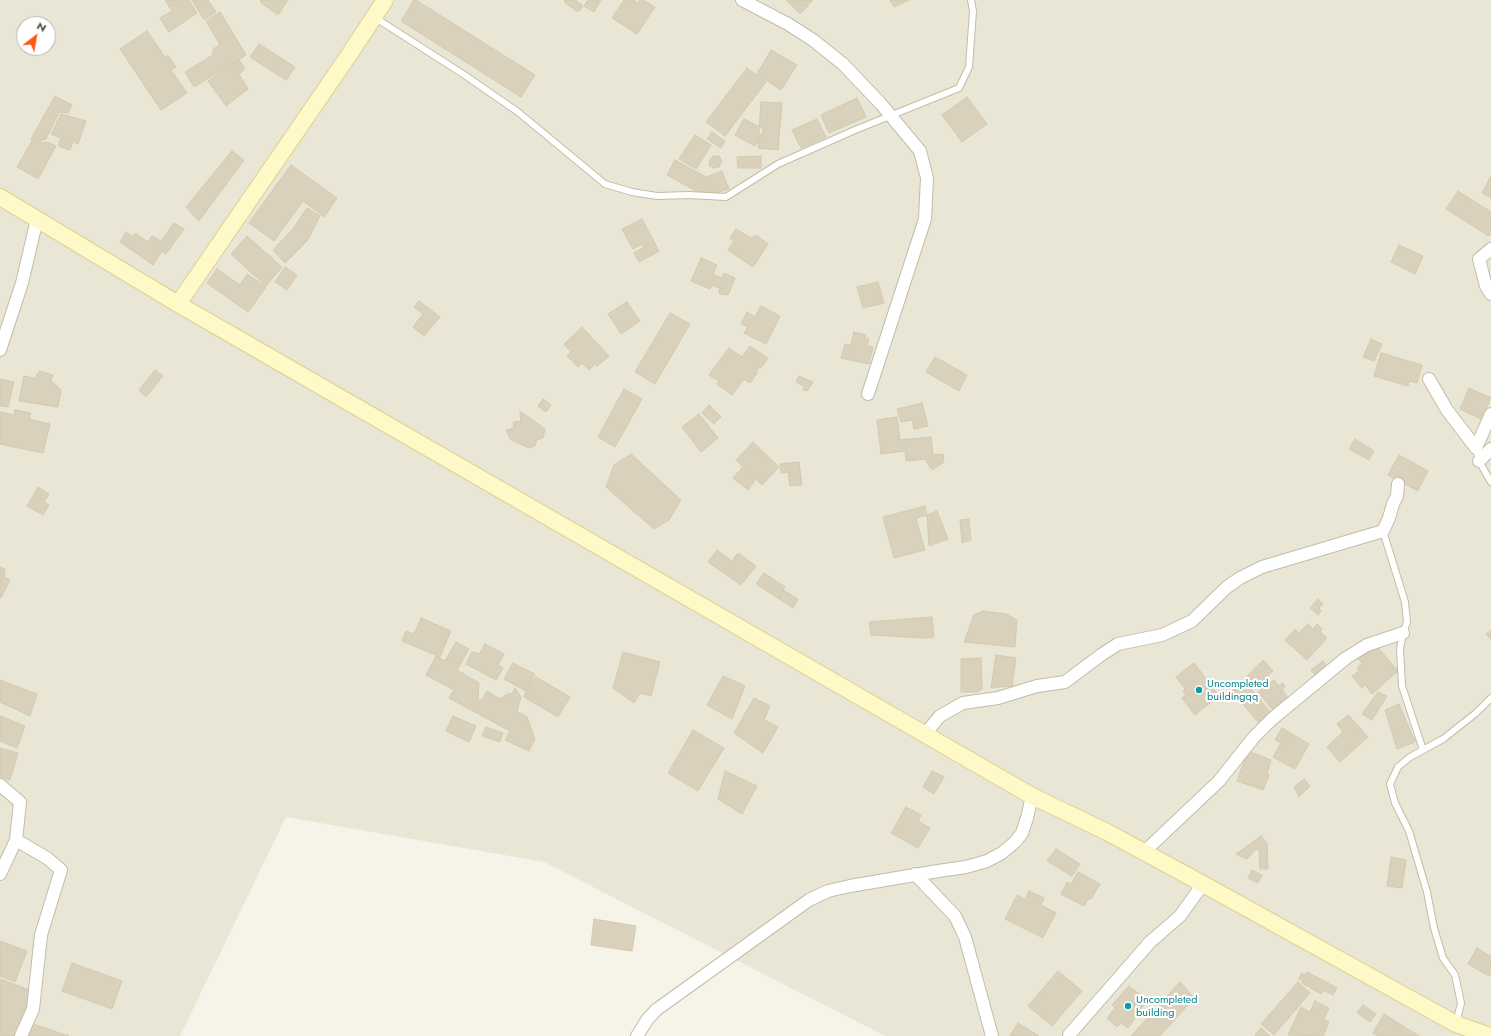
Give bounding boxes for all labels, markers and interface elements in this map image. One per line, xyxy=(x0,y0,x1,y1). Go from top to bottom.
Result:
north arrow xyxy=(16,16,56,56)
text: N xyxy=(34,17,50,36)
place label: Uncompleted buildingqq xyxy=(1207,677,1269,703)
marker: Uncompleted buildingqq xyxy=(1194,685,1204,695)
place label: Uncompleted building xyxy=(1136,993,1198,1019)
marker: Uncompleted building xyxy=(1123,1001,1133,1011)

